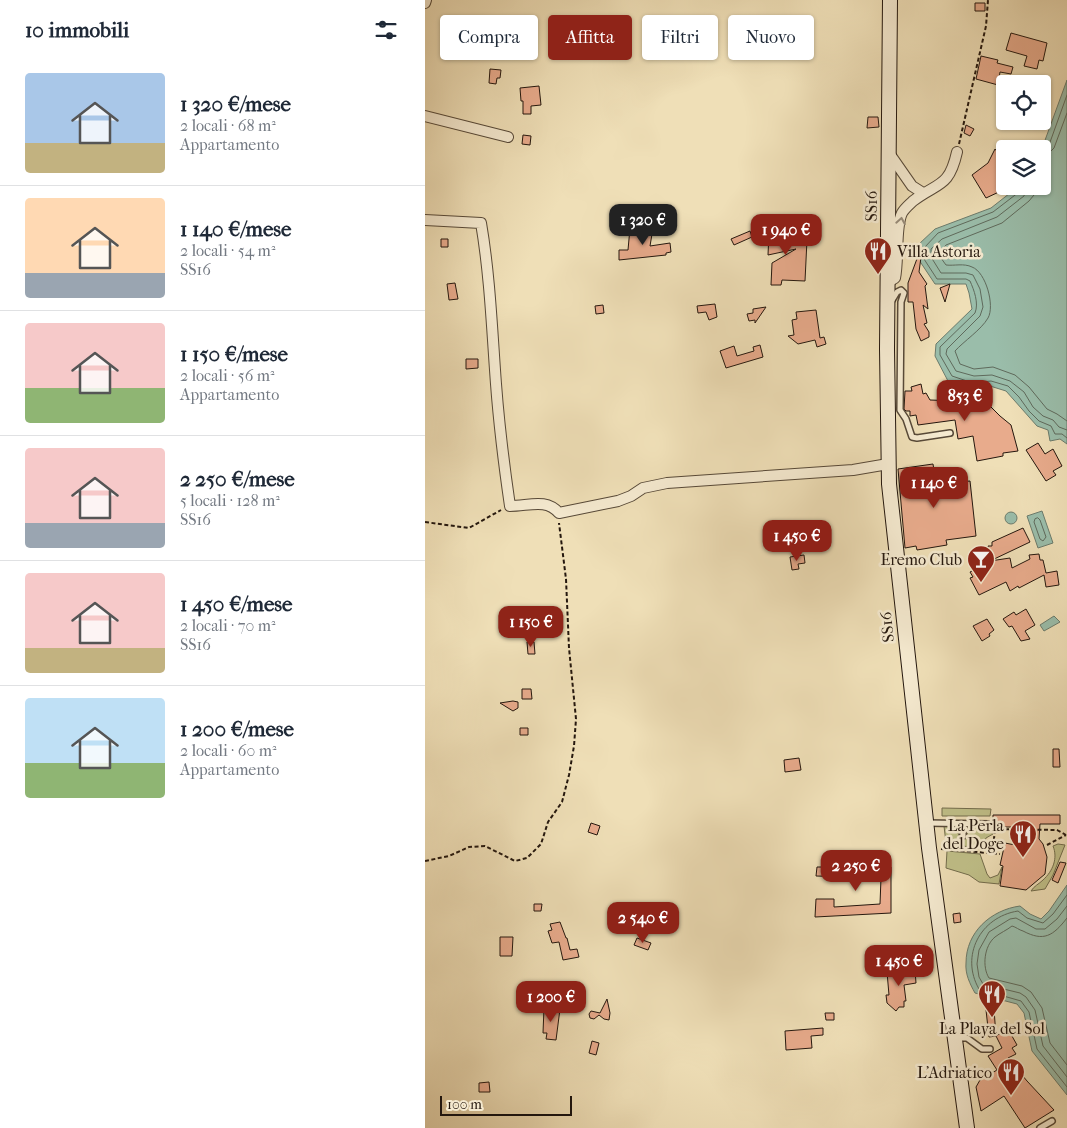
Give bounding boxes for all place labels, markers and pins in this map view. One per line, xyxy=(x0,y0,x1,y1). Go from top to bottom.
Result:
pin: 1 320 € xyxy=(597,204,689,246)
pin: 1 940 € xyxy=(740,214,832,256)
restaurant icon: Villa Astoria xyxy=(863,236,893,275)
place label: Villa Astoria xyxy=(896,242,981,261)
pin: 853 € xyxy=(930,380,1000,422)
pin: 1 140 € xyxy=(888,466,980,509)
pin: 1 450 € xyxy=(751,520,843,562)
bar icon: Eremo Club xyxy=(966,544,996,583)
place label: Eremo Club xyxy=(880,550,962,569)
pin: 1 150 € xyxy=(485,606,577,648)
place label: La Perla del Doge xyxy=(943,816,1005,853)
restaurant icon: La Perla del Doge xyxy=(1008,819,1038,858)
pin: 2 250 € xyxy=(810,850,902,892)
pin: 2 540 € xyxy=(597,902,689,944)
pin: 1 450 € xyxy=(853,944,945,987)
restaurant icon: La Playa del Sol xyxy=(977,979,1007,1018)
pin: 1 200 € xyxy=(505,980,597,1023)
place label: La Playa del Sol xyxy=(939,1019,1046,1038)
restaurant icon: L'Adriatico xyxy=(996,1057,1026,1096)
place label: L'Adriatico xyxy=(917,1063,992,1082)

